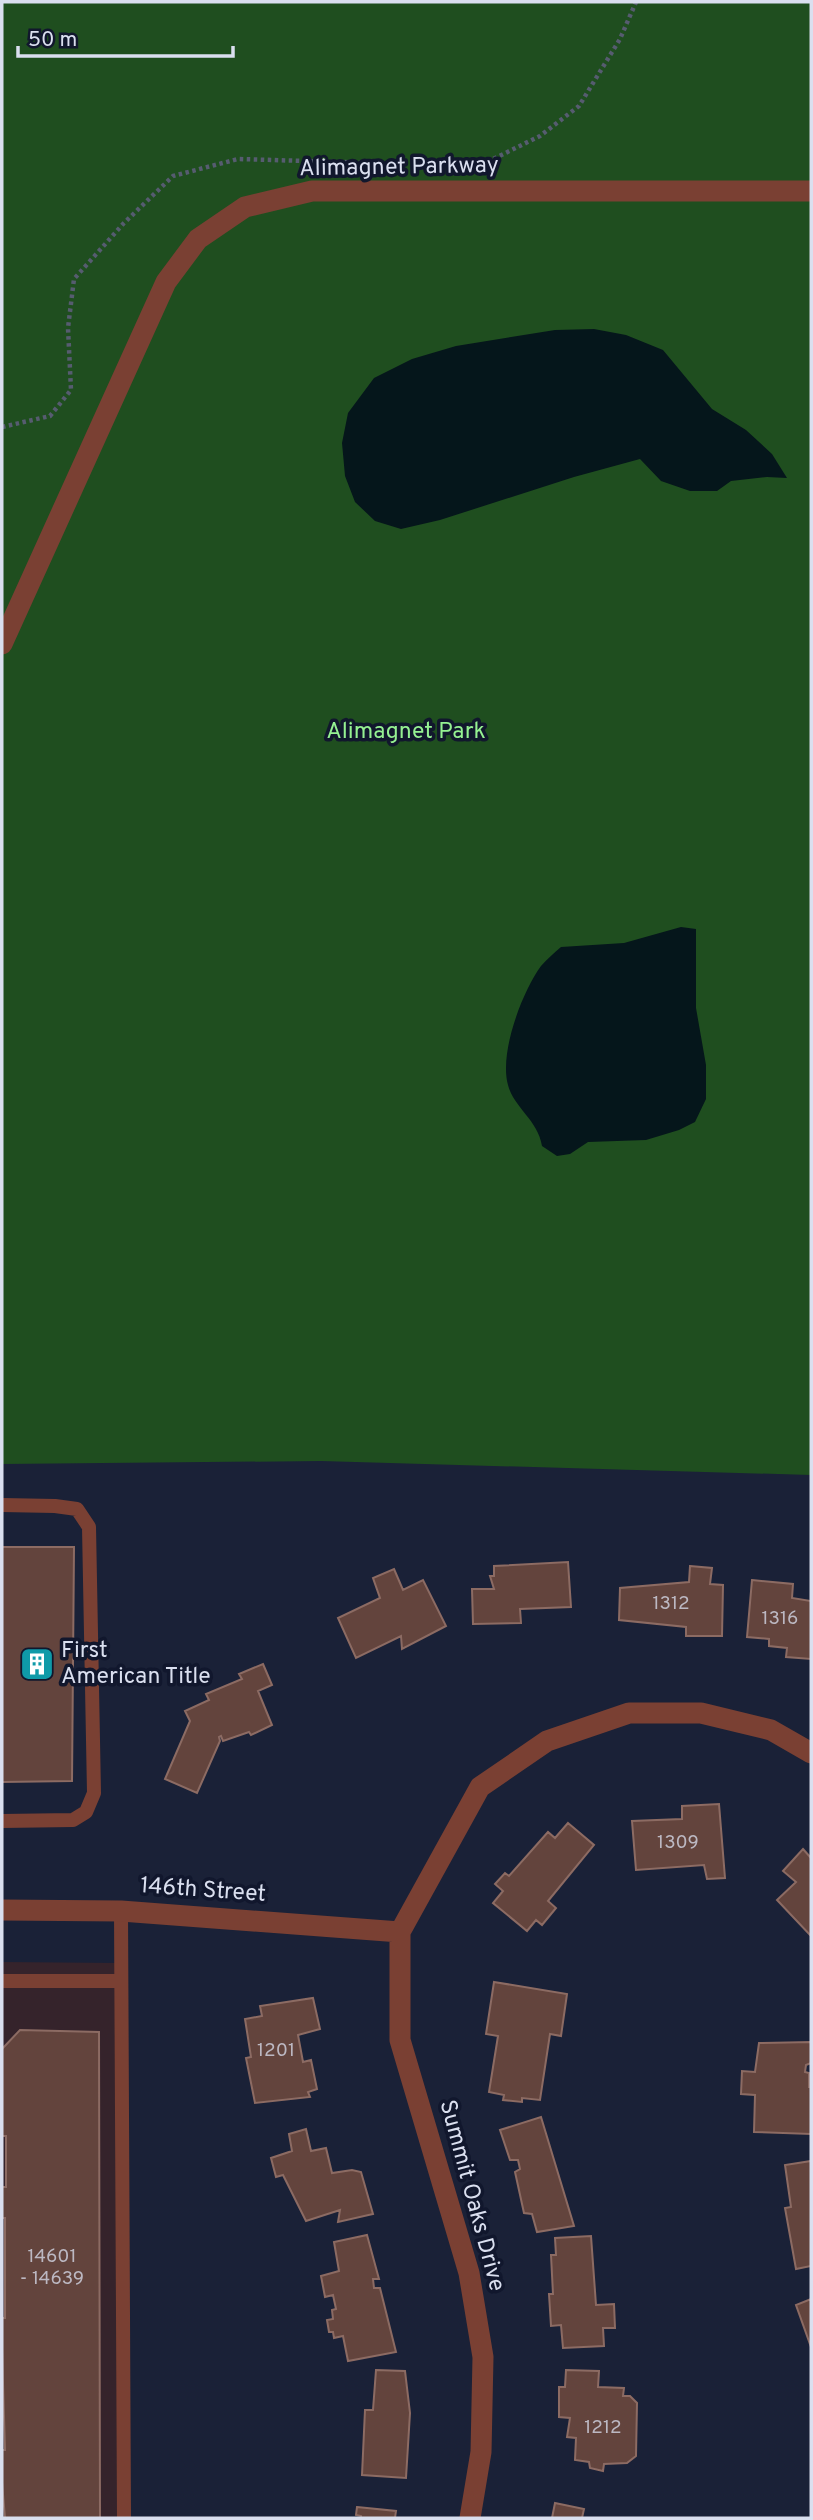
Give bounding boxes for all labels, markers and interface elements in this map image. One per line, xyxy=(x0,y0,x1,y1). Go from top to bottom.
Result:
scale bar xyxy=(18,14,233,58)
text: 50 m xyxy=(28,27,77,54)
street label: Alimagnet Parkway xyxy=(299,152,499,184)
park label: Alimagnet Park xyxy=(326,718,486,747)
house number: 1312 xyxy=(652,1592,690,1616)
house number: 1316 xyxy=(762,1607,798,1631)
place label: First American Title xyxy=(61,1637,211,1692)
building icon: First American Title xyxy=(18,1645,56,1683)
house number: 1309 xyxy=(657,1831,699,1855)
street label: 146th Street xyxy=(139,1872,267,1910)
house number: 1201 xyxy=(257,2039,295,2063)
street label: Summit Oaks Drive xyxy=(432,2097,510,2295)
house number: 14601 - 14639 xyxy=(20,2245,84,2291)
house number: 1212 xyxy=(584,2416,622,2440)

